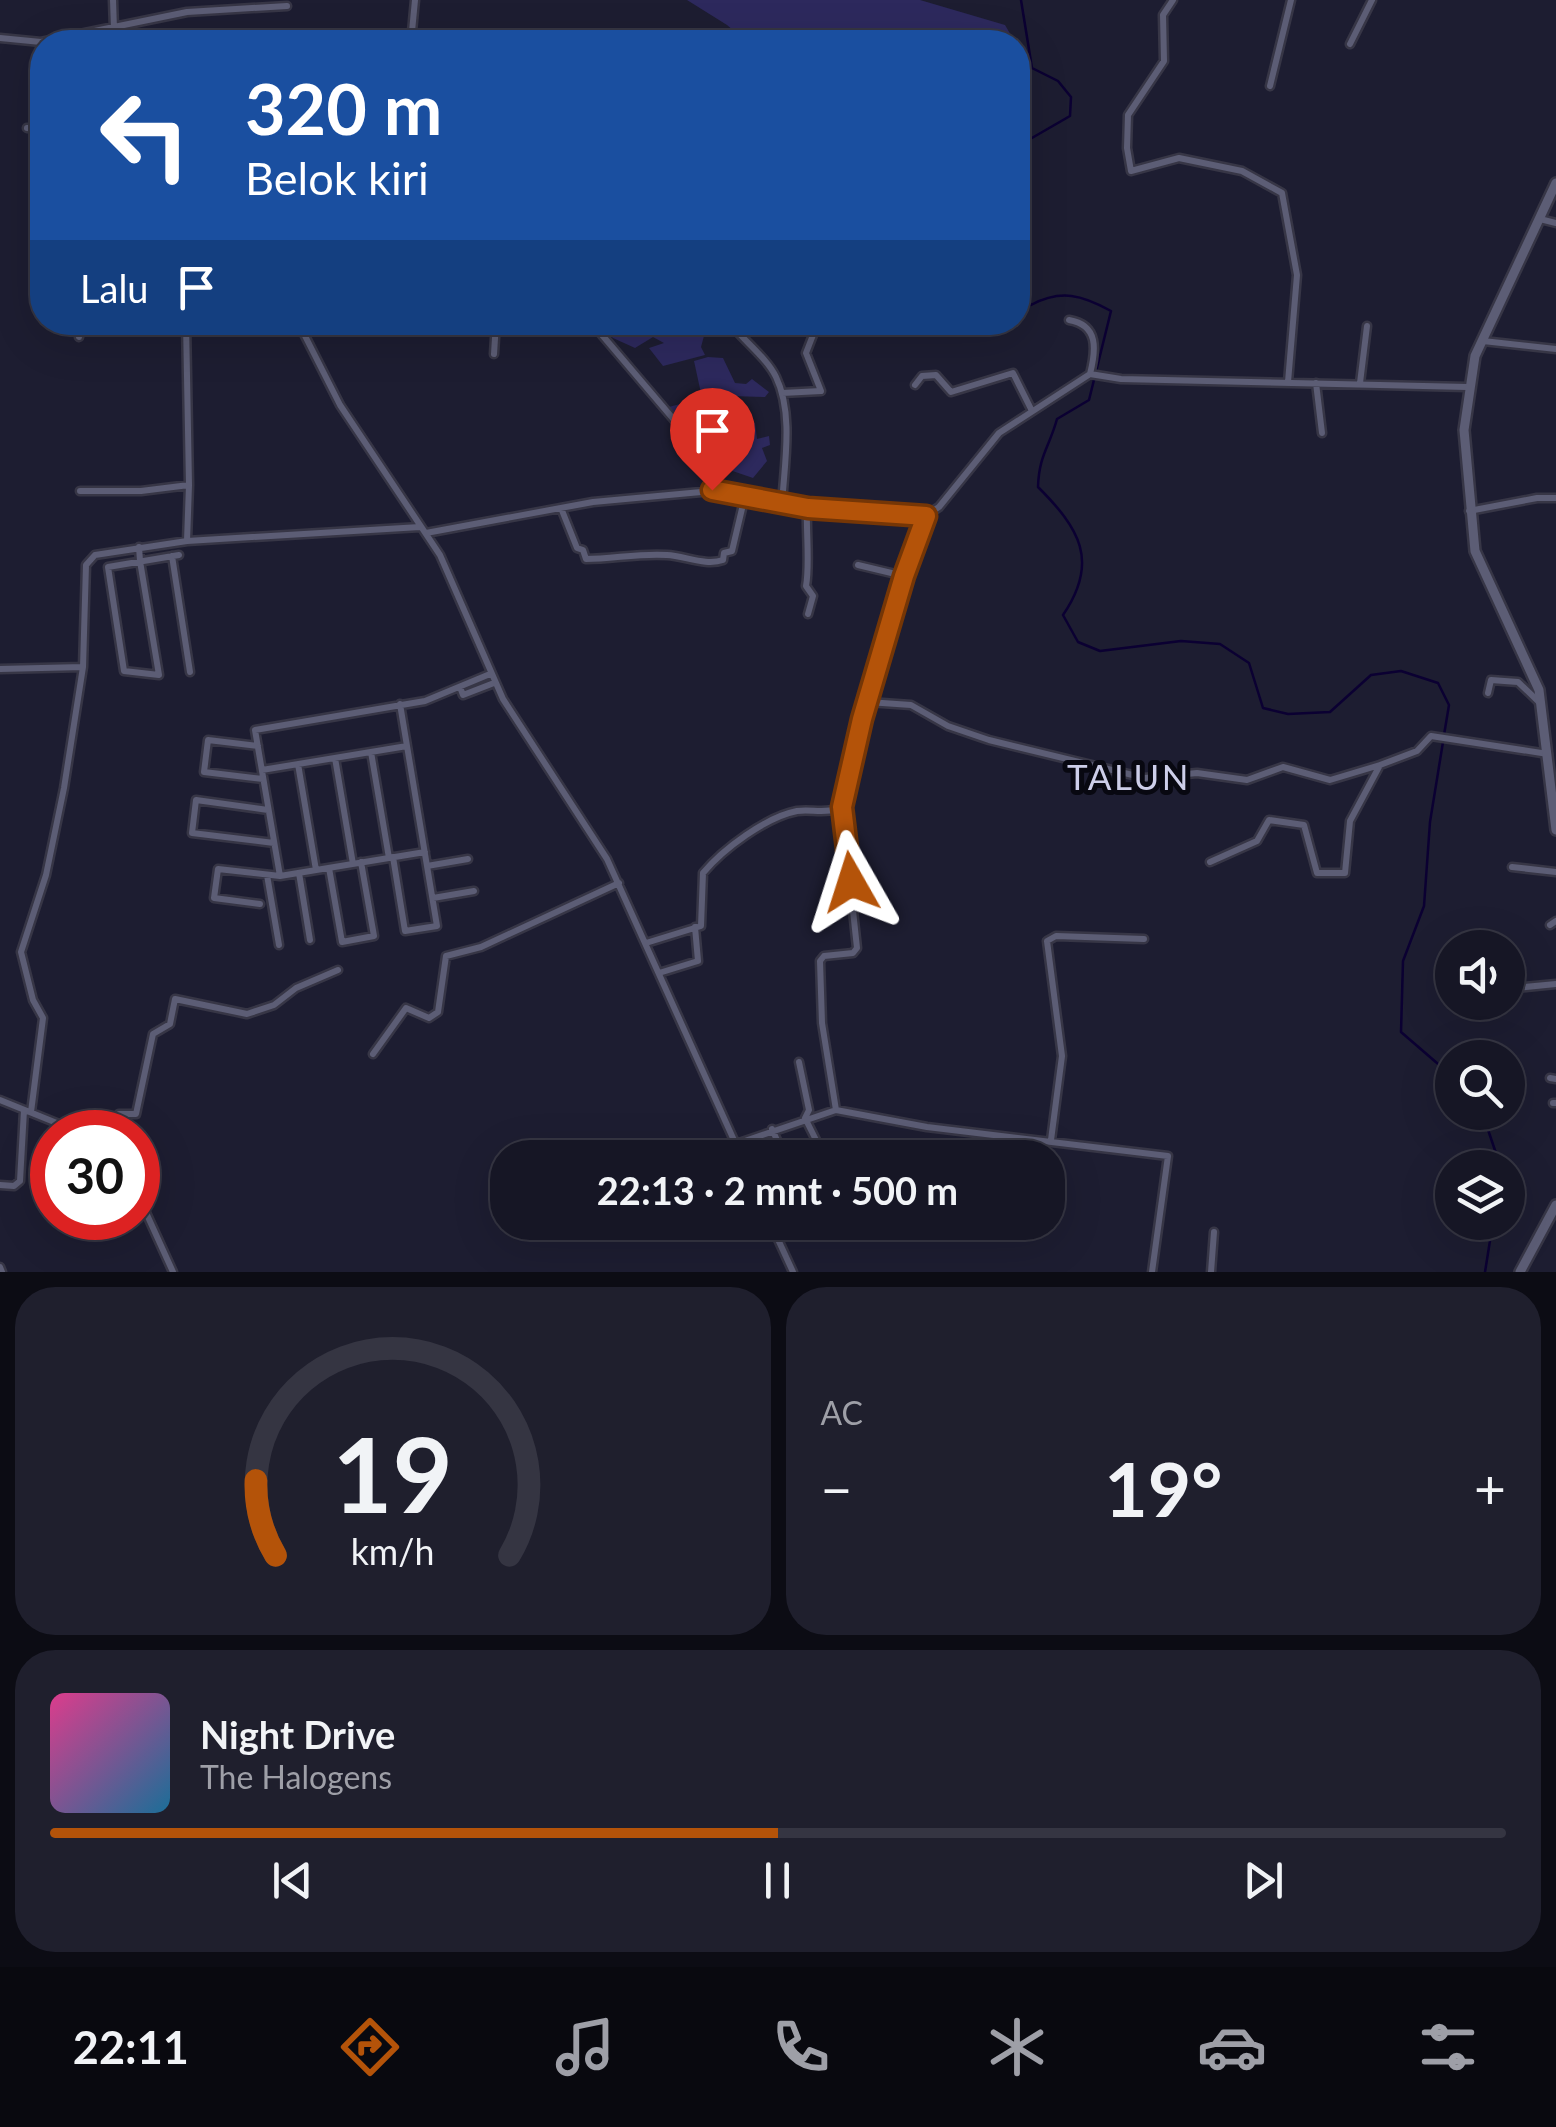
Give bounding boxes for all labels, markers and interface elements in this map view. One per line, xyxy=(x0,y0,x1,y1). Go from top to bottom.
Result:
text: 320 m xyxy=(245,66,442,150)
icon: left xyxy=(80,70,210,200)
text: Belok kiri xyxy=(245,151,429,205)
icon: arrive xyxy=(169,260,224,315)
text: Lalu xyxy=(80,265,149,311)
pin xyxy=(670,388,755,491)
icon: arrive xyxy=(685,403,740,458)
district label: TALUN xyxy=(1067,755,1191,797)
position arrow xyxy=(799,830,903,934)
map controls xyxy=(1435,930,1525,1240)
button: sound xyxy=(1435,930,1525,1020)
button: search xyxy=(1435,1040,1525,1130)
speed limit sign: 30 xyxy=(30,1110,160,1240)
button: layers xyxy=(1435,1150,1525,1240)
text: 22:13 · 2 mnt · 500 m xyxy=(597,1167,958,1213)
text: AC xyxy=(821,1393,863,1432)
text: 19 xyxy=(332,1410,453,1535)
text: 19° xyxy=(1104,1443,1222,1533)
text: − xyxy=(821,1455,852,1521)
text: + xyxy=(1474,1455,1506,1521)
text: km/h xyxy=(351,1530,435,1573)
text: Night Drive xyxy=(200,1711,395,1757)
text: The Halogens xyxy=(200,1757,392,1796)
icon: previous xyxy=(265,1853,320,1908)
icon: pause xyxy=(750,1853,805,1908)
icon: next xyxy=(1236,1853,1291,1908)
icon: directions xyxy=(335,2012,405,2082)
icon: music xyxy=(550,2012,620,2082)
icon: phone xyxy=(766,2012,836,2082)
icon: climate xyxy=(982,2012,1052,2082)
icon: car xyxy=(1197,2012,1267,2082)
icon: filters xyxy=(1413,2012,1483,2082)
text: 22:11 xyxy=(73,2020,189,2074)

